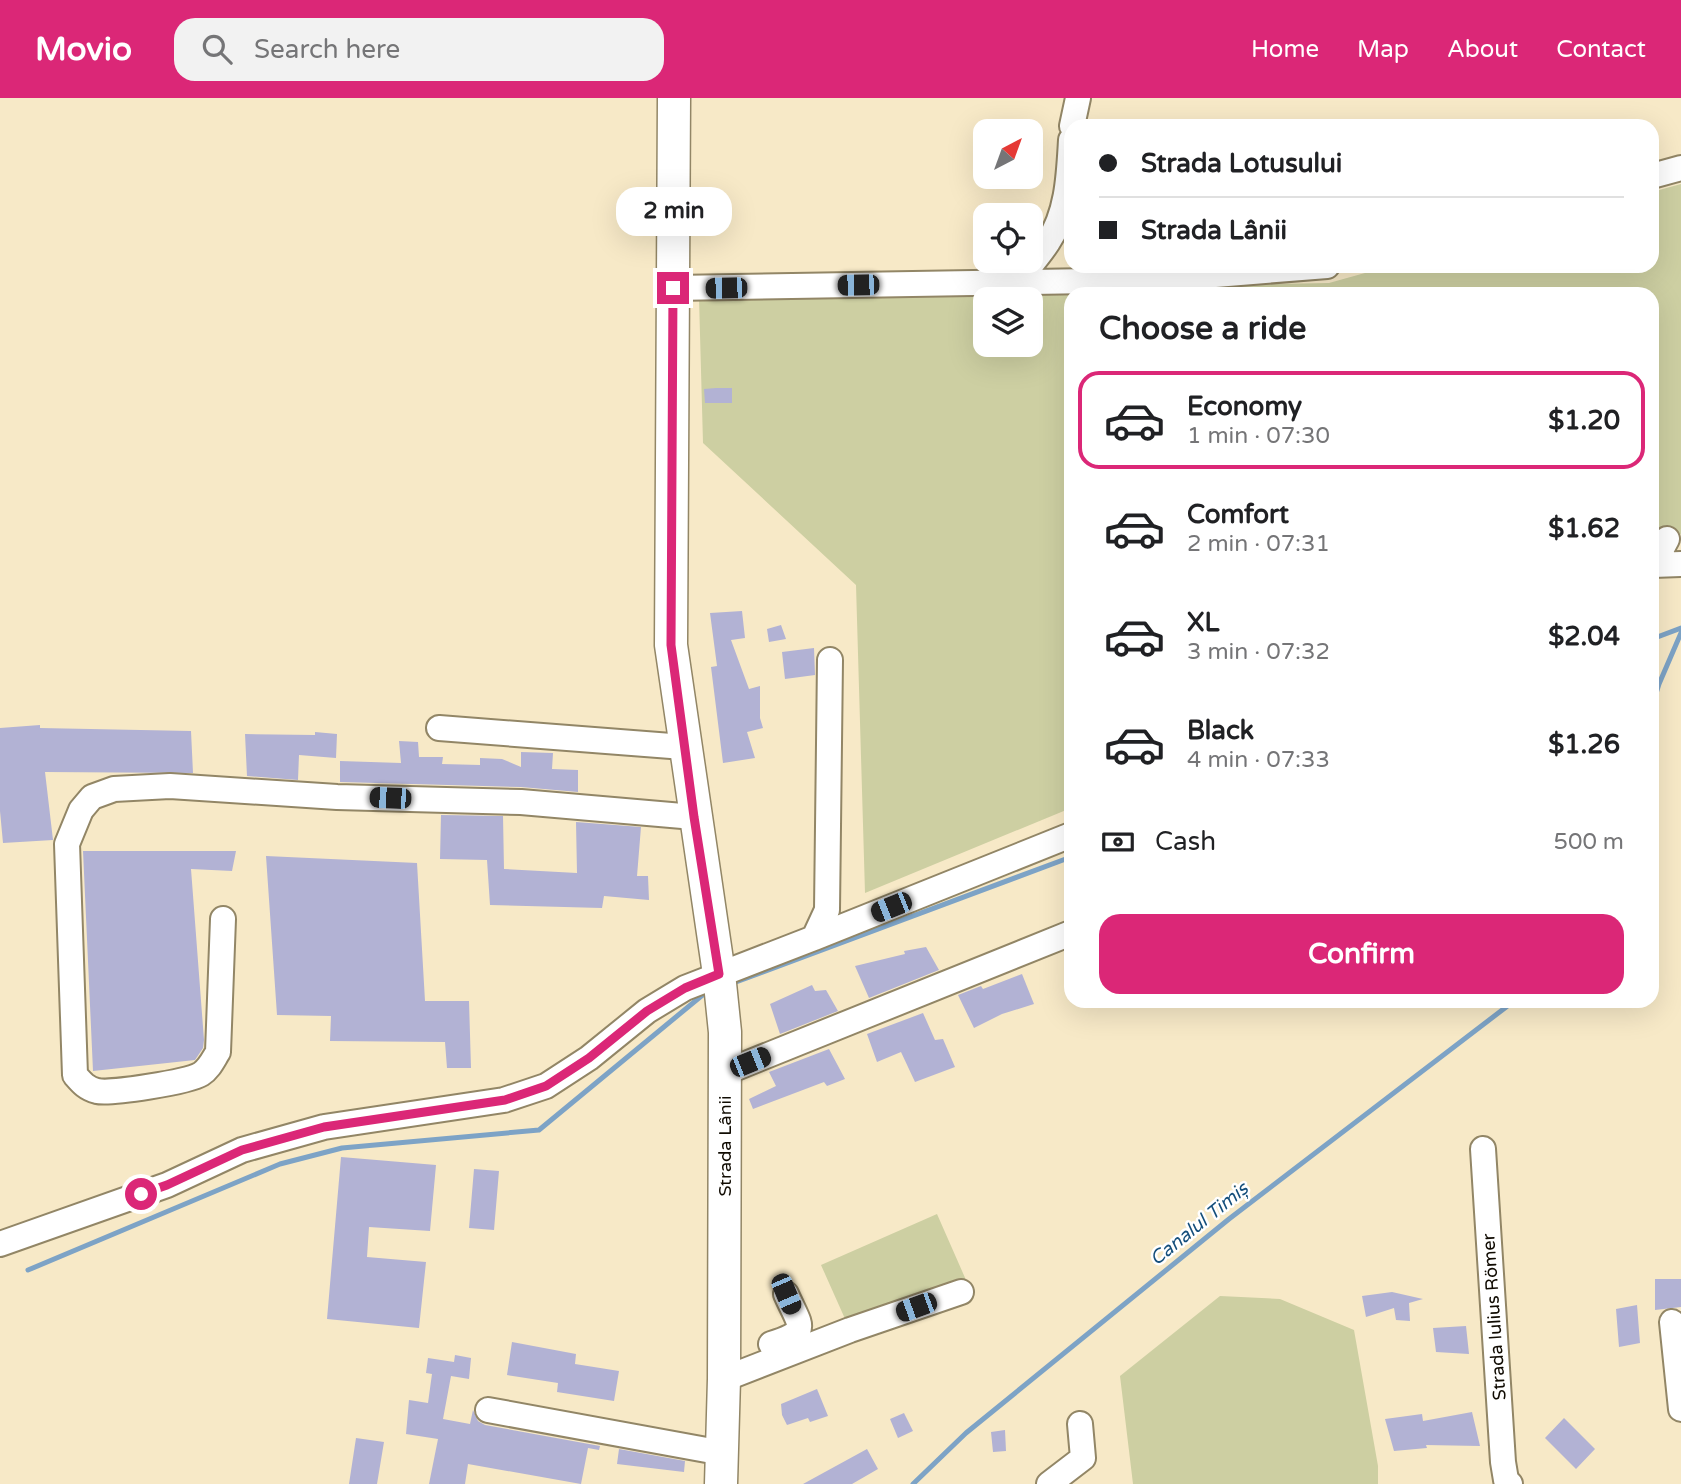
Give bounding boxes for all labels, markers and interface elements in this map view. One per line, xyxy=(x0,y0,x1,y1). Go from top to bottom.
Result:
search box xyxy=(174,18,664,81)
text: Movio xyxy=(35,30,132,69)
icon: search xyxy=(198,30,236,68)
text: Search here xyxy=(254,34,400,65)
text: Home xyxy=(1251,35,1319,64)
text: Map xyxy=(1357,35,1409,64)
text: About xyxy=(1447,35,1518,64)
text: Contact xyxy=(1556,35,1646,64)
north arrow xyxy=(973,119,1043,189)
map controls xyxy=(973,119,1043,357)
text: Strada Lotusului xyxy=(1141,148,1342,179)
callout: 2 min xyxy=(615,186,731,236)
text: 2 min xyxy=(643,197,705,225)
button: locate xyxy=(973,203,1043,273)
text: Strada Lânii xyxy=(1141,215,1287,246)
route end xyxy=(657,272,689,304)
car xyxy=(837,274,880,296)
car xyxy=(705,277,748,299)
button: layers xyxy=(973,287,1043,357)
text: Choose a ride xyxy=(1099,310,1306,348)
icon: car xyxy=(1103,389,1166,452)
text: Economy xyxy=(1187,391,1302,422)
text: $1.20 xyxy=(1548,405,1620,436)
text: 1 min · 07:30 xyxy=(1187,422,1330,450)
icon: car xyxy=(1103,497,1166,560)
text: Comfort xyxy=(1187,499,1289,530)
text: $1.62 xyxy=(1548,513,1620,544)
text: 2 min · 07:31 xyxy=(1187,530,1330,558)
icon: car xyxy=(1103,605,1166,668)
text: XL xyxy=(1187,607,1219,638)
text: $2.04 xyxy=(1548,621,1620,652)
text: 3 min · 07:32 xyxy=(1187,638,1330,666)
icon: car xyxy=(1103,713,1166,776)
text: Black xyxy=(1187,715,1254,746)
text: $1.26 xyxy=(1548,729,1620,760)
text: 4 min · 07:33 xyxy=(1187,746,1330,774)
car xyxy=(369,787,412,809)
icon: cash xyxy=(1099,823,1137,861)
text: Cash xyxy=(1155,826,1216,857)
text: 500 m xyxy=(1554,828,1624,856)
car xyxy=(868,889,915,925)
button: Confirm xyxy=(1099,914,1624,994)
car xyxy=(727,1044,774,1080)
street label: Strada Lânii xyxy=(714,1095,736,1197)
water label: Canalul Timiș xyxy=(1146,1177,1254,1270)
route start xyxy=(125,1178,157,1210)
street label: Strada Iulius Römer xyxy=(1477,1233,1511,1401)
car xyxy=(769,1271,804,1317)
car xyxy=(893,1290,940,1324)

